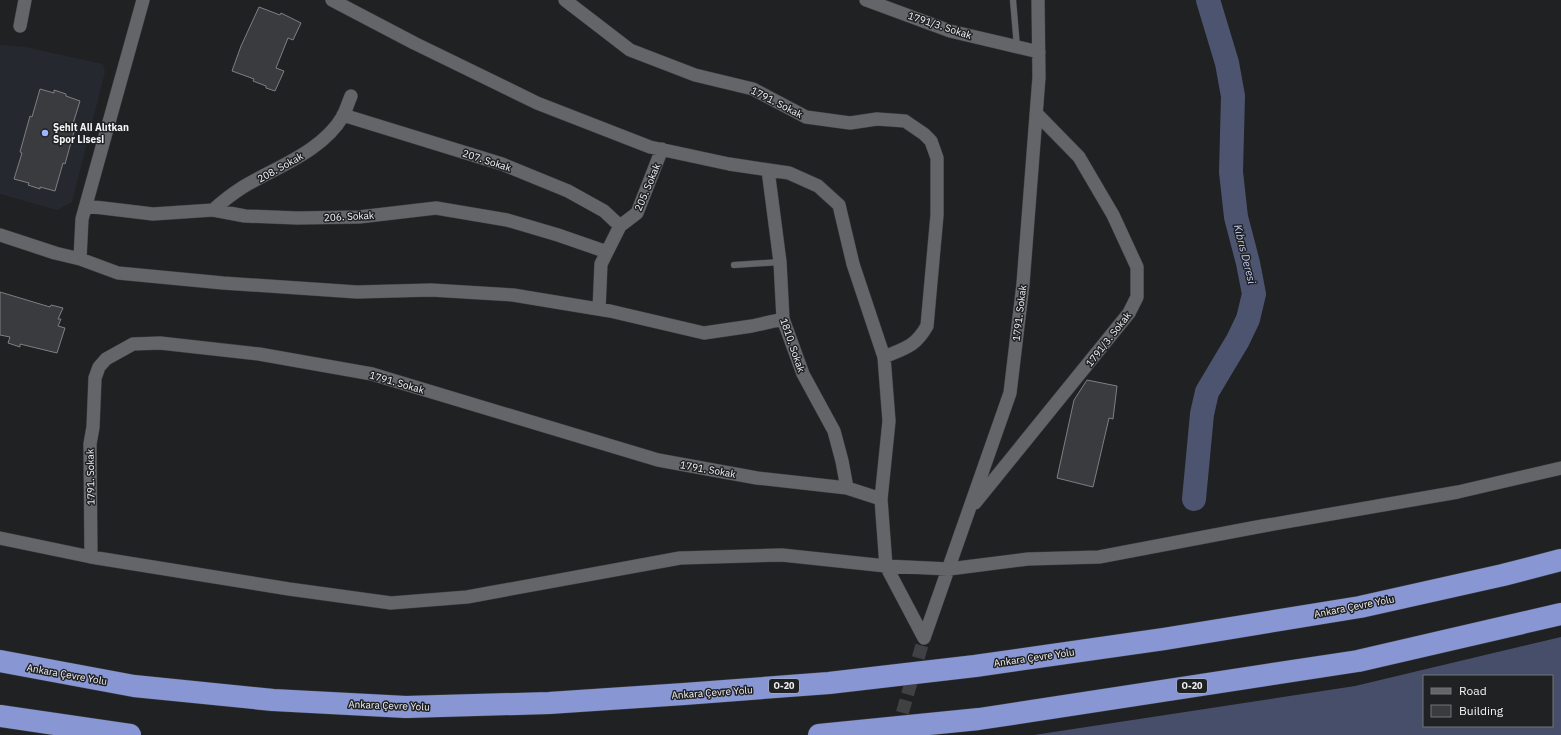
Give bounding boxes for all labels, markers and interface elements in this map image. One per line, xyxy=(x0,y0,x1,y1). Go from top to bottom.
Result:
street label: 1791/3. Sokak xyxy=(906,9,974,42)
street label: 1791. Sokak xyxy=(749,84,805,121)
place label: Şehit Ali Alıtkan Spor Lisesi xyxy=(53,121,129,146)
marker: Şehit Ali Alıtkan Spor Lisesi xyxy=(40,128,50,138)
street label: 207. Sokak xyxy=(461,147,513,175)
street label: 208. Sokak xyxy=(255,149,306,185)
street label: 205. Sokak xyxy=(632,161,664,213)
street label: 206. Sokak xyxy=(324,209,375,224)
water label: Kıbrıs Deresi xyxy=(1231,223,1259,285)
street label: 1791. Sokak xyxy=(1010,284,1029,342)
street label: 1791/3. Sokak xyxy=(1083,309,1134,369)
street label: 1810. Sokak xyxy=(777,316,808,375)
street label: 1791. Sokak xyxy=(368,368,426,397)
street label: 1791. Sokak xyxy=(83,448,97,505)
street label: 1791. Sokak xyxy=(679,458,737,481)
street label: Ankara Çevre Yolu xyxy=(1313,592,1395,621)
street label: Ankara Çevre Yolu xyxy=(993,645,1075,670)
street label: Ankara Çevre Yolu xyxy=(26,661,108,688)
legend xyxy=(1423,675,1553,727)
road number: O-20 xyxy=(769,679,799,693)
road number: O-20 xyxy=(1177,679,1207,693)
street label: Ankara Çevre Yolu xyxy=(671,683,753,702)
text: Road xyxy=(1459,683,1487,698)
street label: Ankara Çevre Yolu xyxy=(348,698,430,713)
text: Building xyxy=(1459,703,1504,718)

